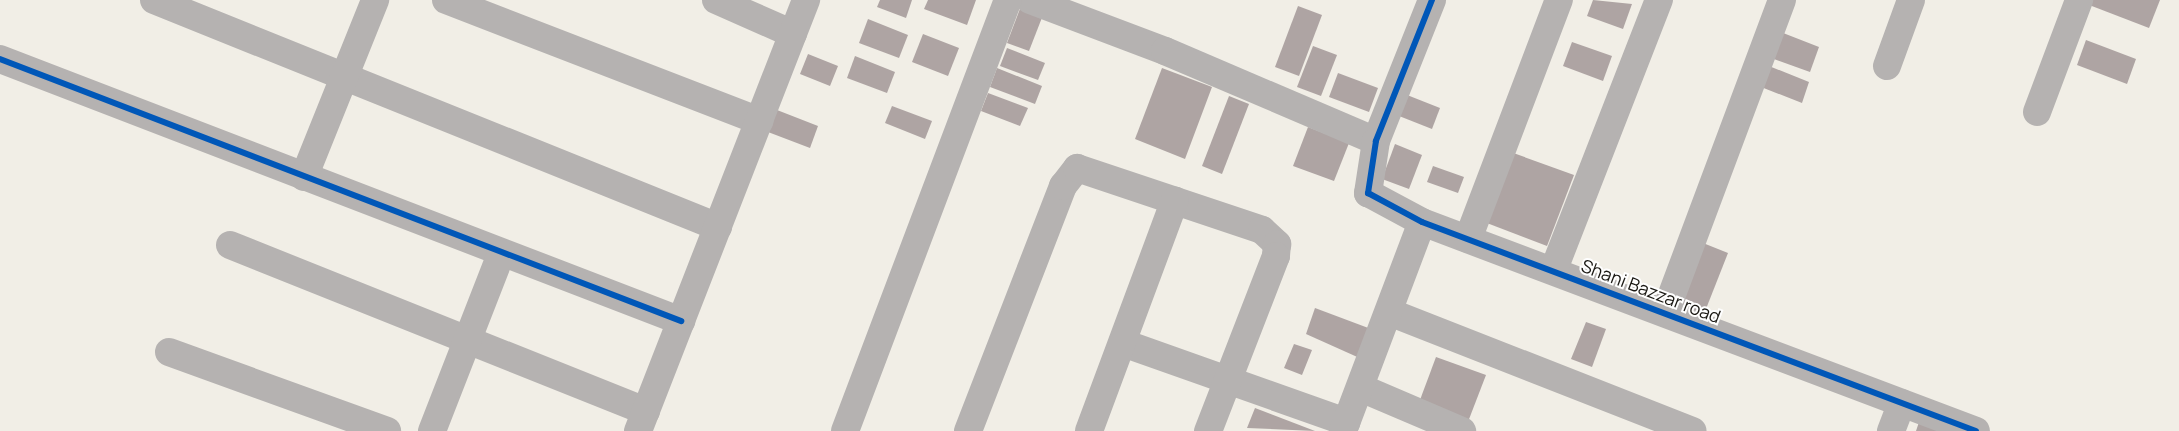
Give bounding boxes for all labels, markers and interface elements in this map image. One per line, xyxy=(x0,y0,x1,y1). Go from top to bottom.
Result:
street label: Shani Bazzar road xyxy=(1578,254,1724,328)

